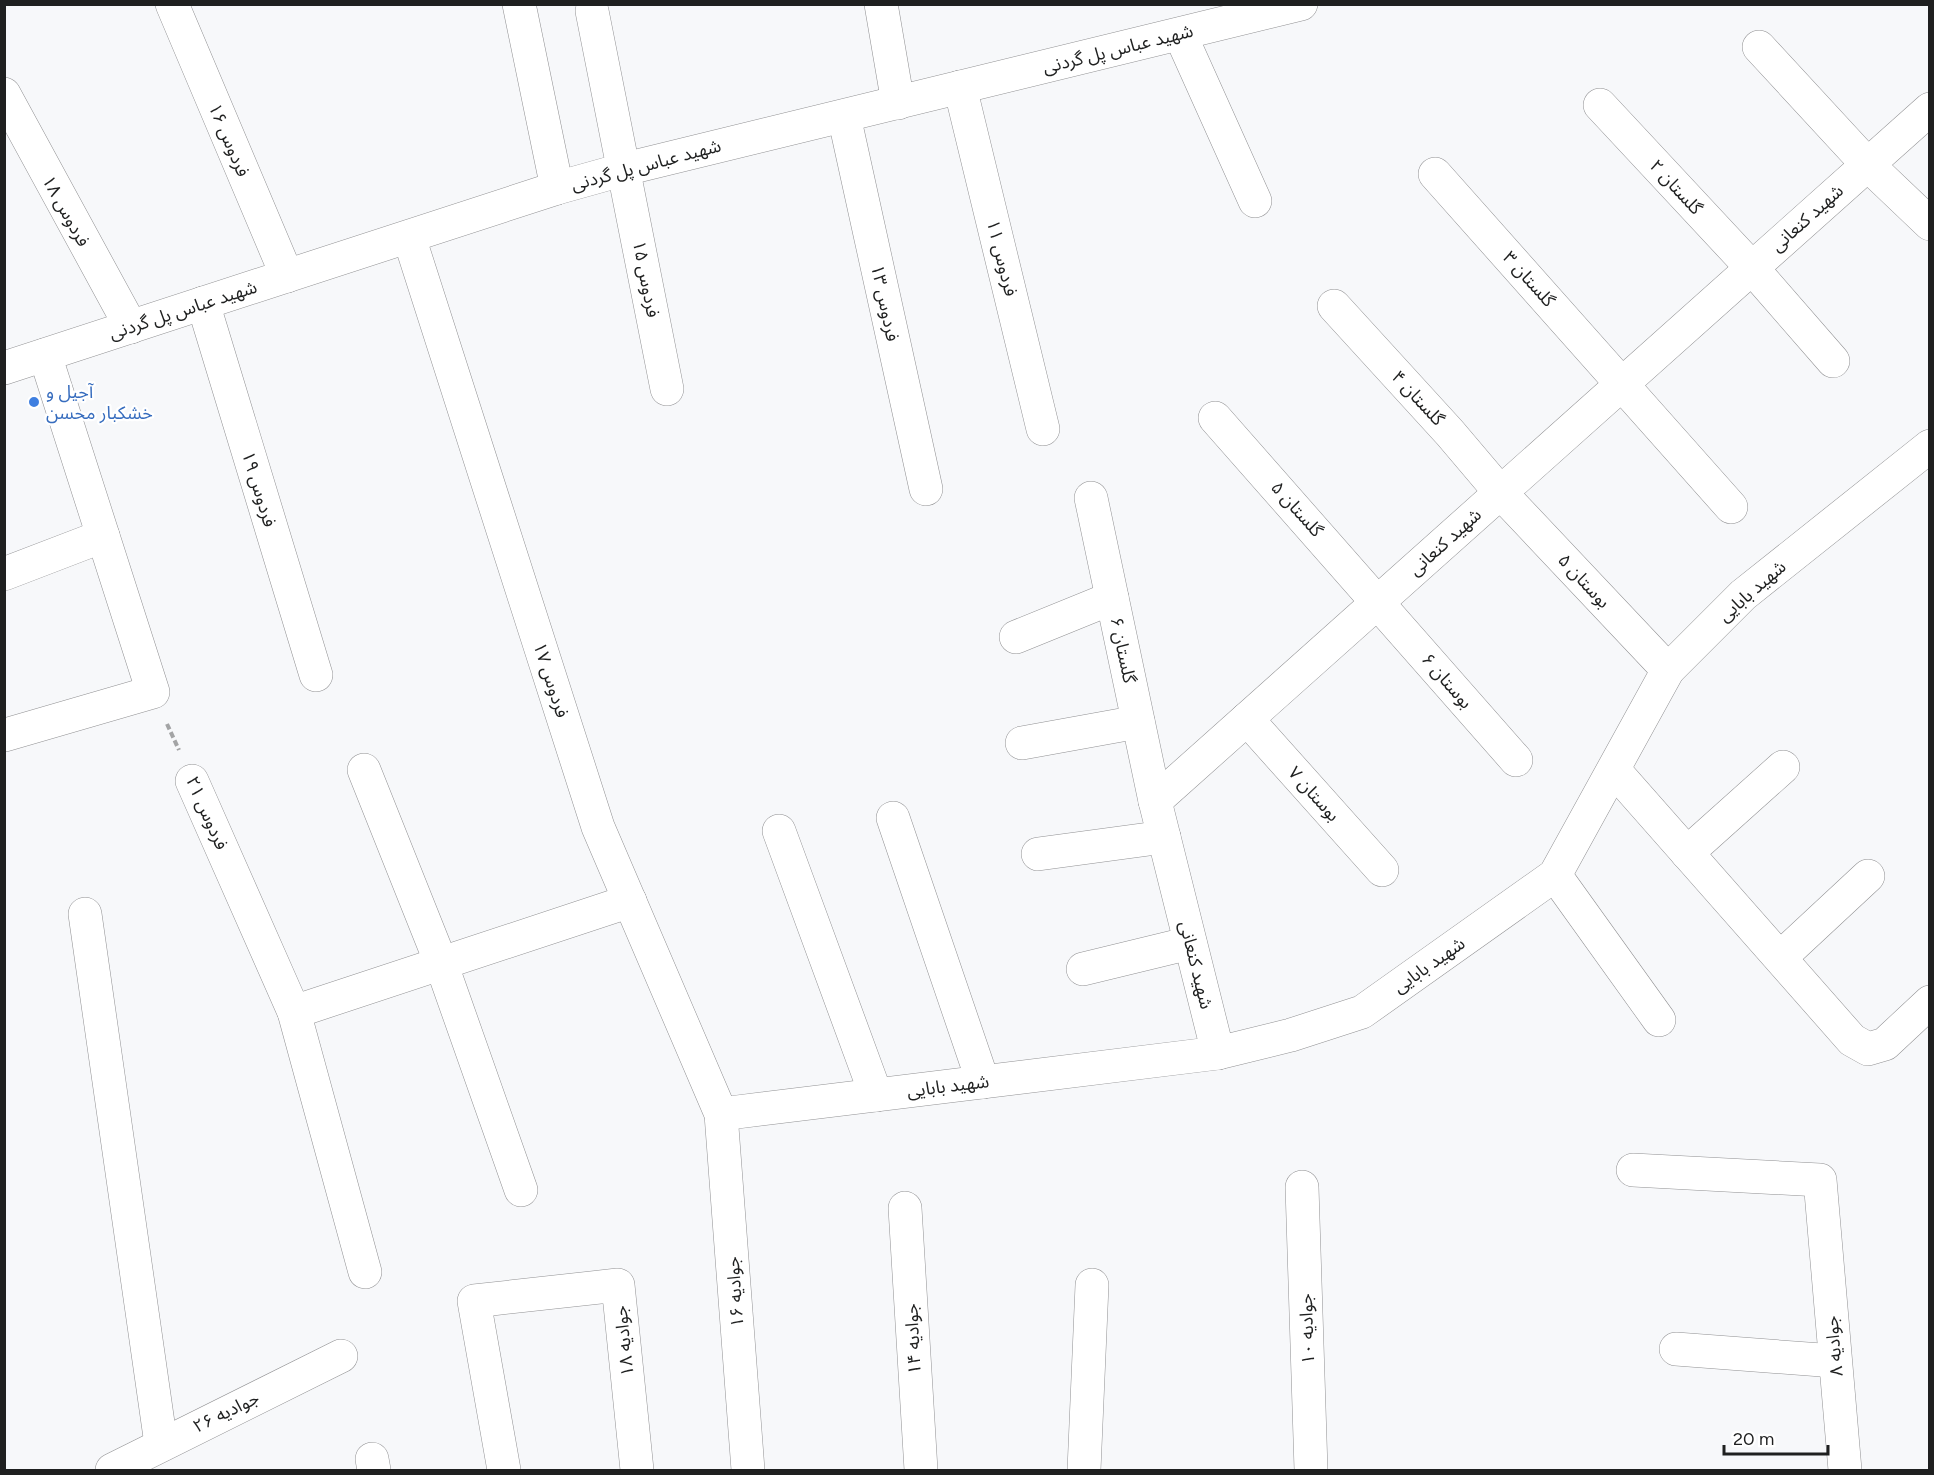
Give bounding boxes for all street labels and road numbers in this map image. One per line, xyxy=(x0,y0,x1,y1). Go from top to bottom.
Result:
street label: شهید عباس پل گردنی xyxy=(1040,20,1196,78)
street label: فردوس ۱۶ xyxy=(204,100,254,180)
street label: شهید عباس پل گردنی xyxy=(569,134,723,196)
street label: گلستان ۲ xyxy=(1645,155,1707,219)
street label: فردوس ۱۸ xyxy=(37,172,95,250)
street label: شهید کنعانی xyxy=(1766,180,1848,256)
street label: فردوس ۱۱ xyxy=(982,217,1022,299)
street label: فردوس ۱۵ xyxy=(628,239,664,319)
street label: گلستان ۳ xyxy=(1498,247,1560,312)
street label: فردوس ۱۳ xyxy=(866,263,904,343)
street label: شهید عباس پل گردنی xyxy=(106,276,260,344)
street label: گلستان ۴ xyxy=(1387,366,1449,430)
street label: فردوس ۱۹ xyxy=(237,448,281,530)
street label: گلستان ۵ xyxy=(1266,477,1328,542)
street label: شهید کنعانی xyxy=(1404,504,1486,580)
street label: بوستان ۵ xyxy=(1553,549,1615,613)
street label: شهید بابایی xyxy=(1714,556,1790,626)
street label: گلستان ۶ xyxy=(1105,615,1141,686)
street label: فردوس ۱۷ xyxy=(528,639,574,721)
street label: بوستان ۶ xyxy=(1417,649,1477,713)
street label: بوستان ۷ xyxy=(1284,762,1344,826)
street label: فردوس ۲۱ xyxy=(181,773,233,853)
street label: شهید کنعانی xyxy=(1174,919,1218,1011)
street label: شهید بابایی xyxy=(1389,932,1469,998)
street label: شهید بابایی xyxy=(906,1070,990,1102)
street label: جوادیه ۱۶ xyxy=(722,1256,748,1328)
street label: جوادیه ۱۰ xyxy=(1295,1293,1319,1365)
street label: جوادیه ۱۴ xyxy=(900,1303,926,1375)
street label: جوادیه ۱۸ xyxy=(609,1304,639,1378)
street label: جوادیه ۸ xyxy=(1820,1315,1848,1377)
street label: جوادیه ۲۶ xyxy=(189,1387,263,1437)

